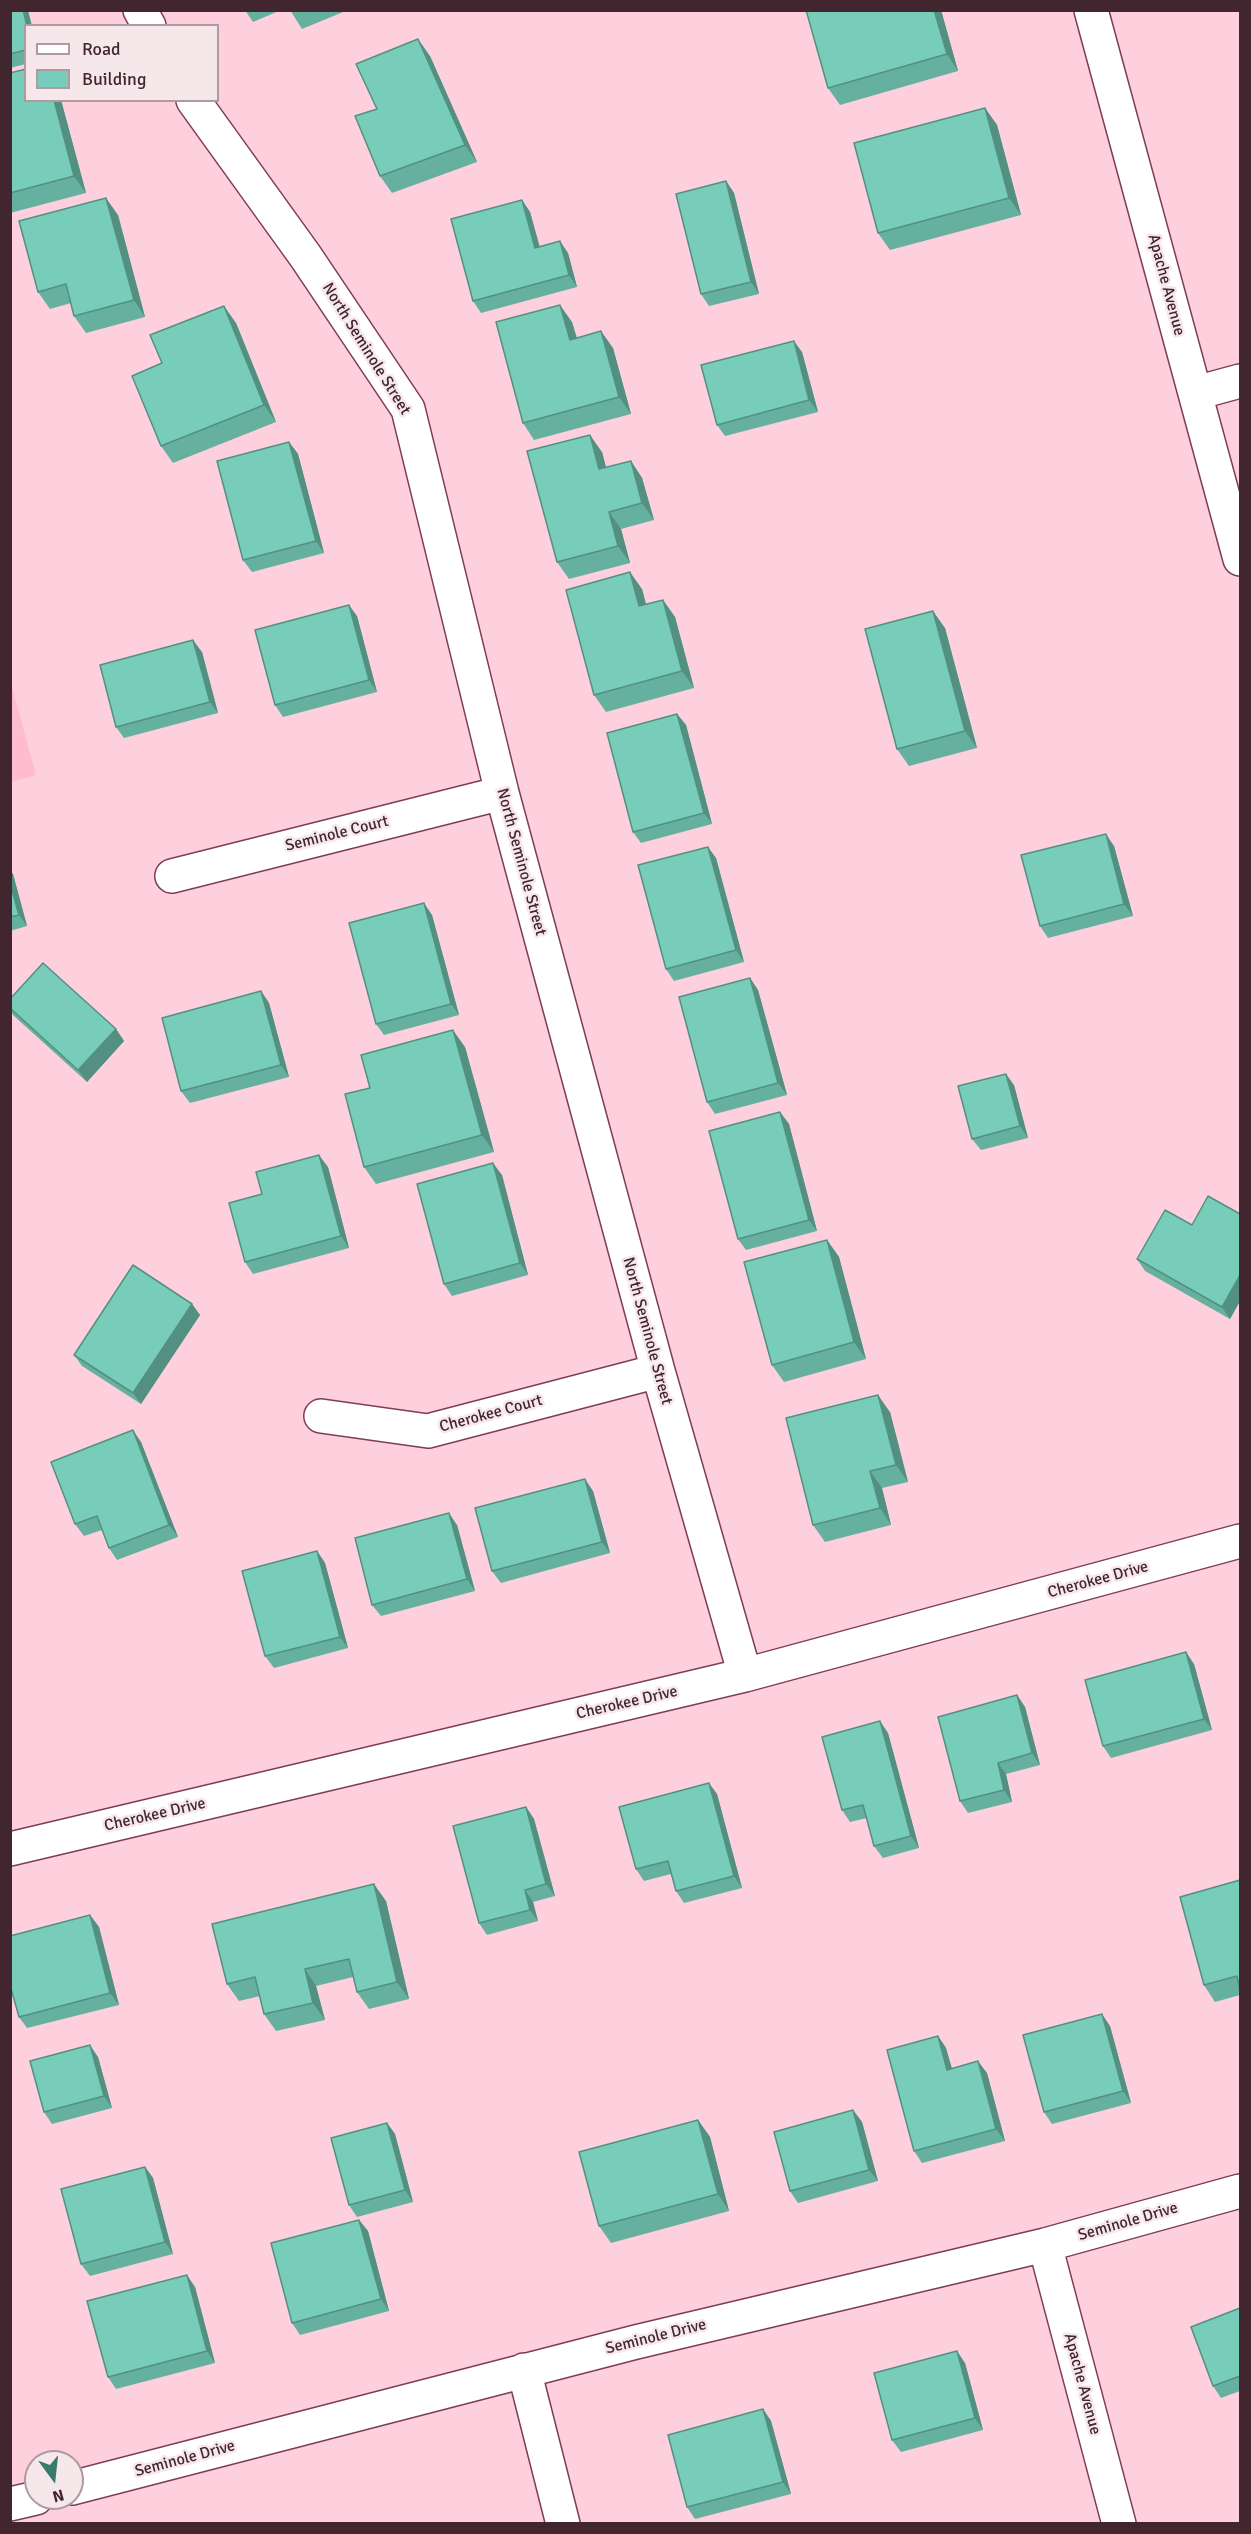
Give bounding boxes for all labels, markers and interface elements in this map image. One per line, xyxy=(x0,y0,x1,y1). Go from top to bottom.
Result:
legend xyxy=(24,24,219,102)
text: Road xyxy=(82,38,121,60)
text: Building xyxy=(82,68,146,90)
street label: Apache Avenue xyxy=(1143,232,1189,338)
street label: North Seminole Street xyxy=(318,279,414,419)
street label: North Seminole Street xyxy=(492,786,550,938)
street label: Seminole Court xyxy=(283,812,391,856)
street label: North Seminole Street xyxy=(618,1255,676,1407)
street label: Cherokee Court xyxy=(437,1391,545,1437)
street label: Cherokee Drive xyxy=(1046,1557,1150,1603)
street label: Cherokee Drive xyxy=(575,1682,679,1724)
street label: Cherokee Drive xyxy=(103,1794,207,1836)
street label: Seminole Drive xyxy=(1076,2199,1180,2245)
street label: Seminole Drive xyxy=(604,2315,708,2359)
street label: Apache Avenue xyxy=(1059,2331,1105,2437)
street label: Seminole Drive xyxy=(133,2436,237,2482)
north arrow xyxy=(24,2450,84,2510)
text: N xyxy=(50,2484,66,2507)

